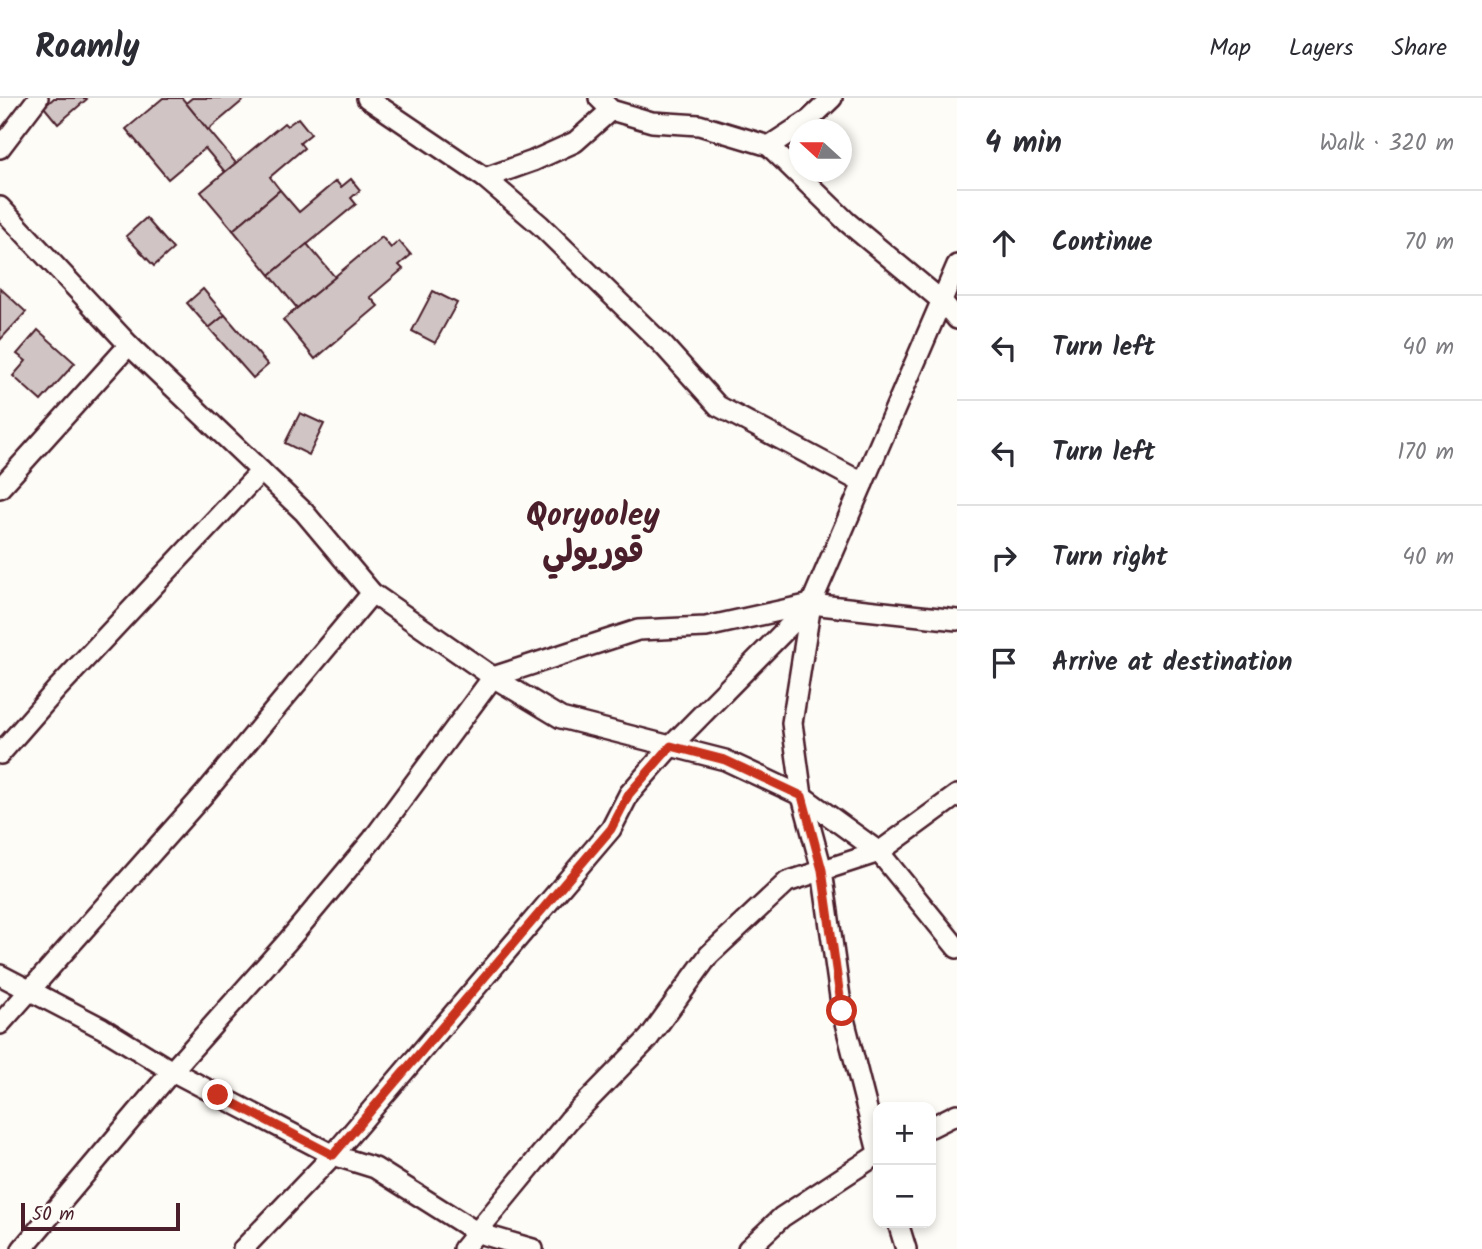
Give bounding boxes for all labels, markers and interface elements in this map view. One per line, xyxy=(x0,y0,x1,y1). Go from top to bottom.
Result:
text: Roamly xyxy=(35,22,140,75)
text: Map xyxy=(1209,29,1251,68)
text: Layers xyxy=(1289,29,1353,68)
text: Share xyxy=(1391,29,1447,68)
north arrow xyxy=(789,119,852,182)
text: 4 min xyxy=(985,120,1062,168)
text: Walk · 320 m xyxy=(1319,126,1454,162)
text: Continue xyxy=(1052,222,1153,264)
icon: ahead xyxy=(985,224,1023,262)
text: 70 m xyxy=(1404,225,1454,261)
text: Turn left xyxy=(1052,327,1155,369)
icon: left xyxy=(985,329,1023,367)
text: 40 m xyxy=(1402,330,1454,366)
text: Turn left xyxy=(1052,432,1155,474)
icon: left xyxy=(985,434,1023,472)
text: 170 m xyxy=(1397,435,1454,471)
district label: Qoryooley قوريولي xyxy=(526,491,660,580)
text: Turn right xyxy=(1052,537,1168,579)
icon: right xyxy=(985,539,1023,577)
text: 40 m xyxy=(1402,540,1454,576)
text: Arrive at destination xyxy=(1052,642,1292,684)
icon: arrive xyxy=(985,644,1023,682)
route start xyxy=(826,995,857,1026)
route end xyxy=(202,1079,233,1110)
map controls xyxy=(873,1102,936,1228)
button: + xyxy=(873,1102,936,1165)
button: − xyxy=(873,1165,936,1228)
scale bar xyxy=(21,1200,180,1232)
text: 50 m xyxy=(32,1200,74,1230)

